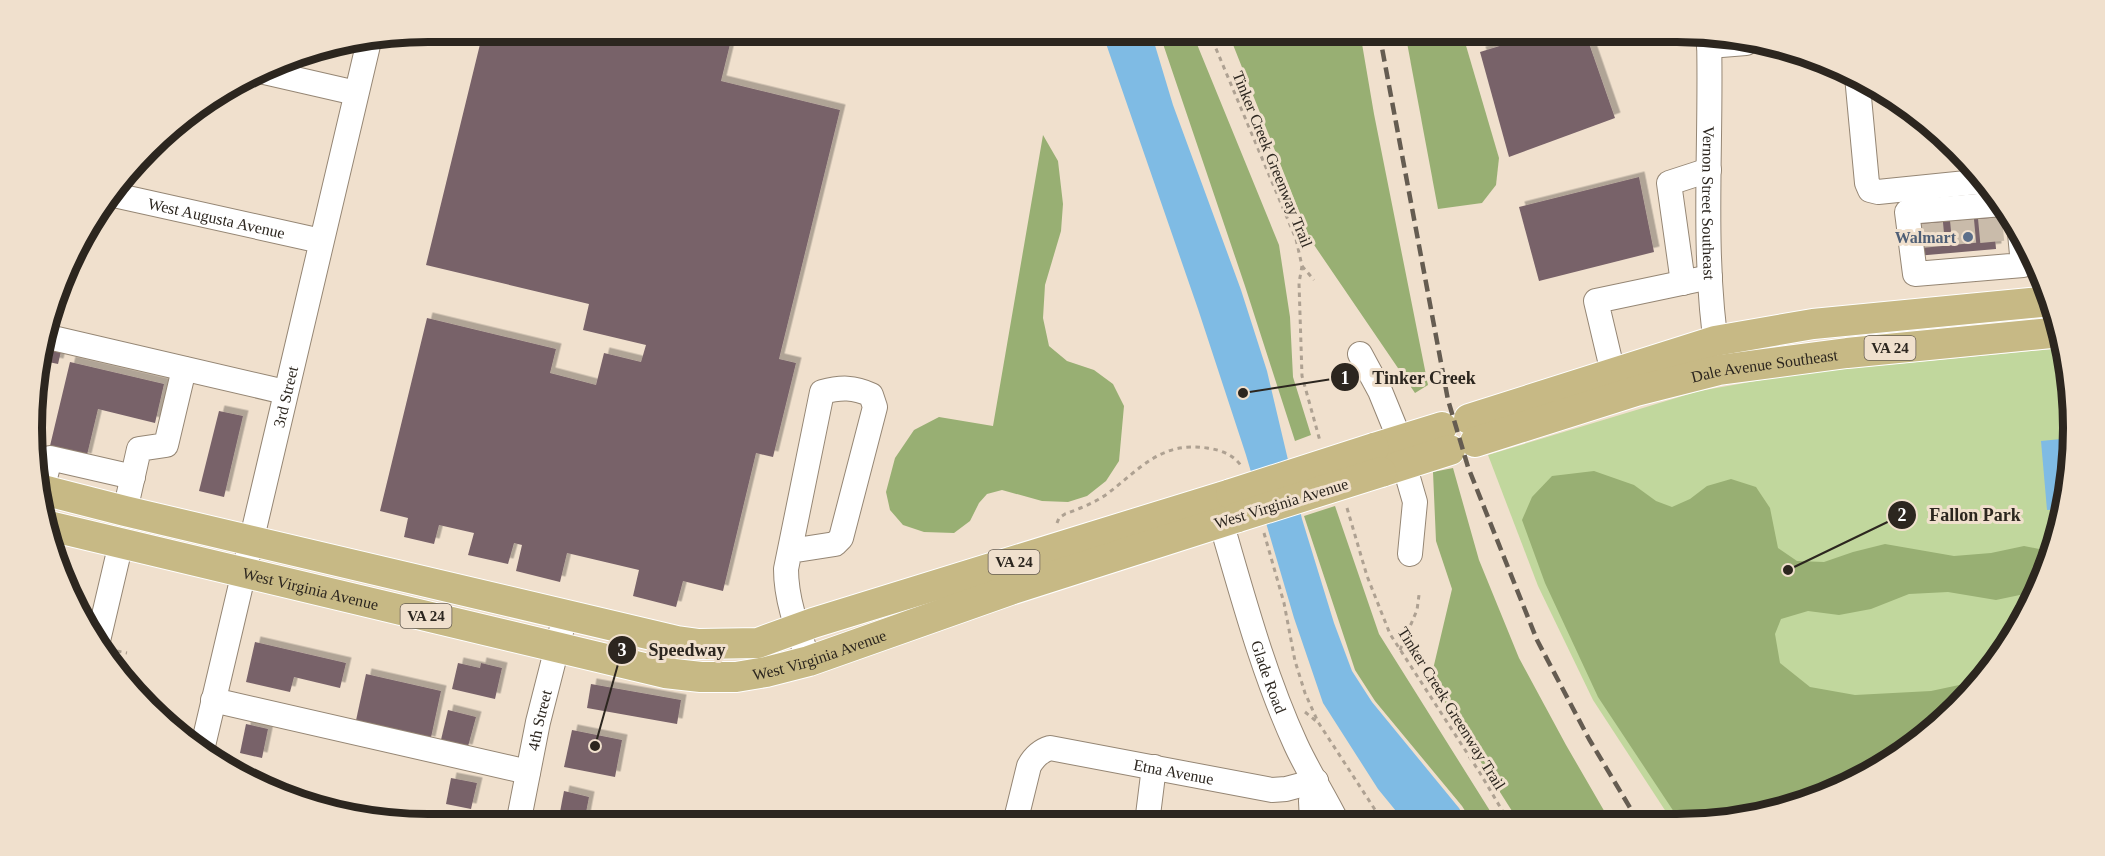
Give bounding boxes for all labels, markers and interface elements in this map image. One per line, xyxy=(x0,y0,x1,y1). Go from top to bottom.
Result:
street label: Tinker Creek Greenway Trail xyxy=(1228,69,1316,251)
street label: Vernon Street Southeast xyxy=(1699,126,1718,281)
street label: West Augusta Avenue xyxy=(146,195,286,242)
place label: Walmart xyxy=(1895,229,1957,246)
marker: Walmart xyxy=(1961,230,1975,244)
road number: VA 24 xyxy=(1864,336,1916,360)
street label: Dale Avenue Southeast xyxy=(1689,346,1839,386)
callout: Tinker Creek xyxy=(1330,359,1488,395)
street label: 3rd Street xyxy=(270,364,301,429)
text: 1 xyxy=(1341,368,1350,388)
text: Tinker Creek xyxy=(1372,368,1476,388)
street label: West Virginia Avenue xyxy=(1212,475,1350,533)
callout: Fallon Park xyxy=(1887,497,2032,533)
text: 2 xyxy=(1898,505,1907,525)
text: Fallon Park xyxy=(1929,505,2021,525)
road number: VA 24 xyxy=(988,550,1040,574)
street label: West Virginia Avenue xyxy=(241,564,380,613)
road number: VA 24 xyxy=(400,604,452,628)
street label: Tinker Creek Greenway Trail xyxy=(1394,624,1509,794)
street label: West Virginia Avenue xyxy=(751,626,889,683)
callout: Speedway xyxy=(607,632,738,668)
street label: Glade Road xyxy=(1248,638,1289,716)
text: 3 xyxy=(618,640,627,660)
text: Speedway xyxy=(648,640,726,660)
street label: 4th Street xyxy=(525,688,555,752)
street label: Etna Avenue xyxy=(1132,756,1215,788)

